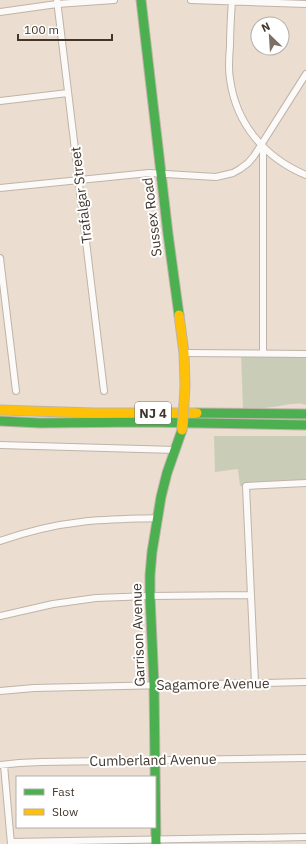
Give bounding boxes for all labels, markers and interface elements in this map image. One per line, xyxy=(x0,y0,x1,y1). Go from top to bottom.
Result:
scale bar xyxy=(18,16,112,42)
north arrow xyxy=(250,16,290,56)
text: N xyxy=(259,19,272,35)
text: 100 m xyxy=(24,22,59,37)
street label: Trafalgar Street xyxy=(66,145,96,244)
street label: Sussex Road xyxy=(138,176,166,258)
road number: NJ 4 xyxy=(135,402,171,424)
street label: Garrison Avenue xyxy=(127,583,149,687)
street label: Sagamore Avenue xyxy=(156,674,270,694)
street label: Cumberland Avenue xyxy=(89,750,217,770)
legend xyxy=(16,776,156,828)
text: Fast xyxy=(52,784,75,799)
text: Slow xyxy=(52,804,78,819)

